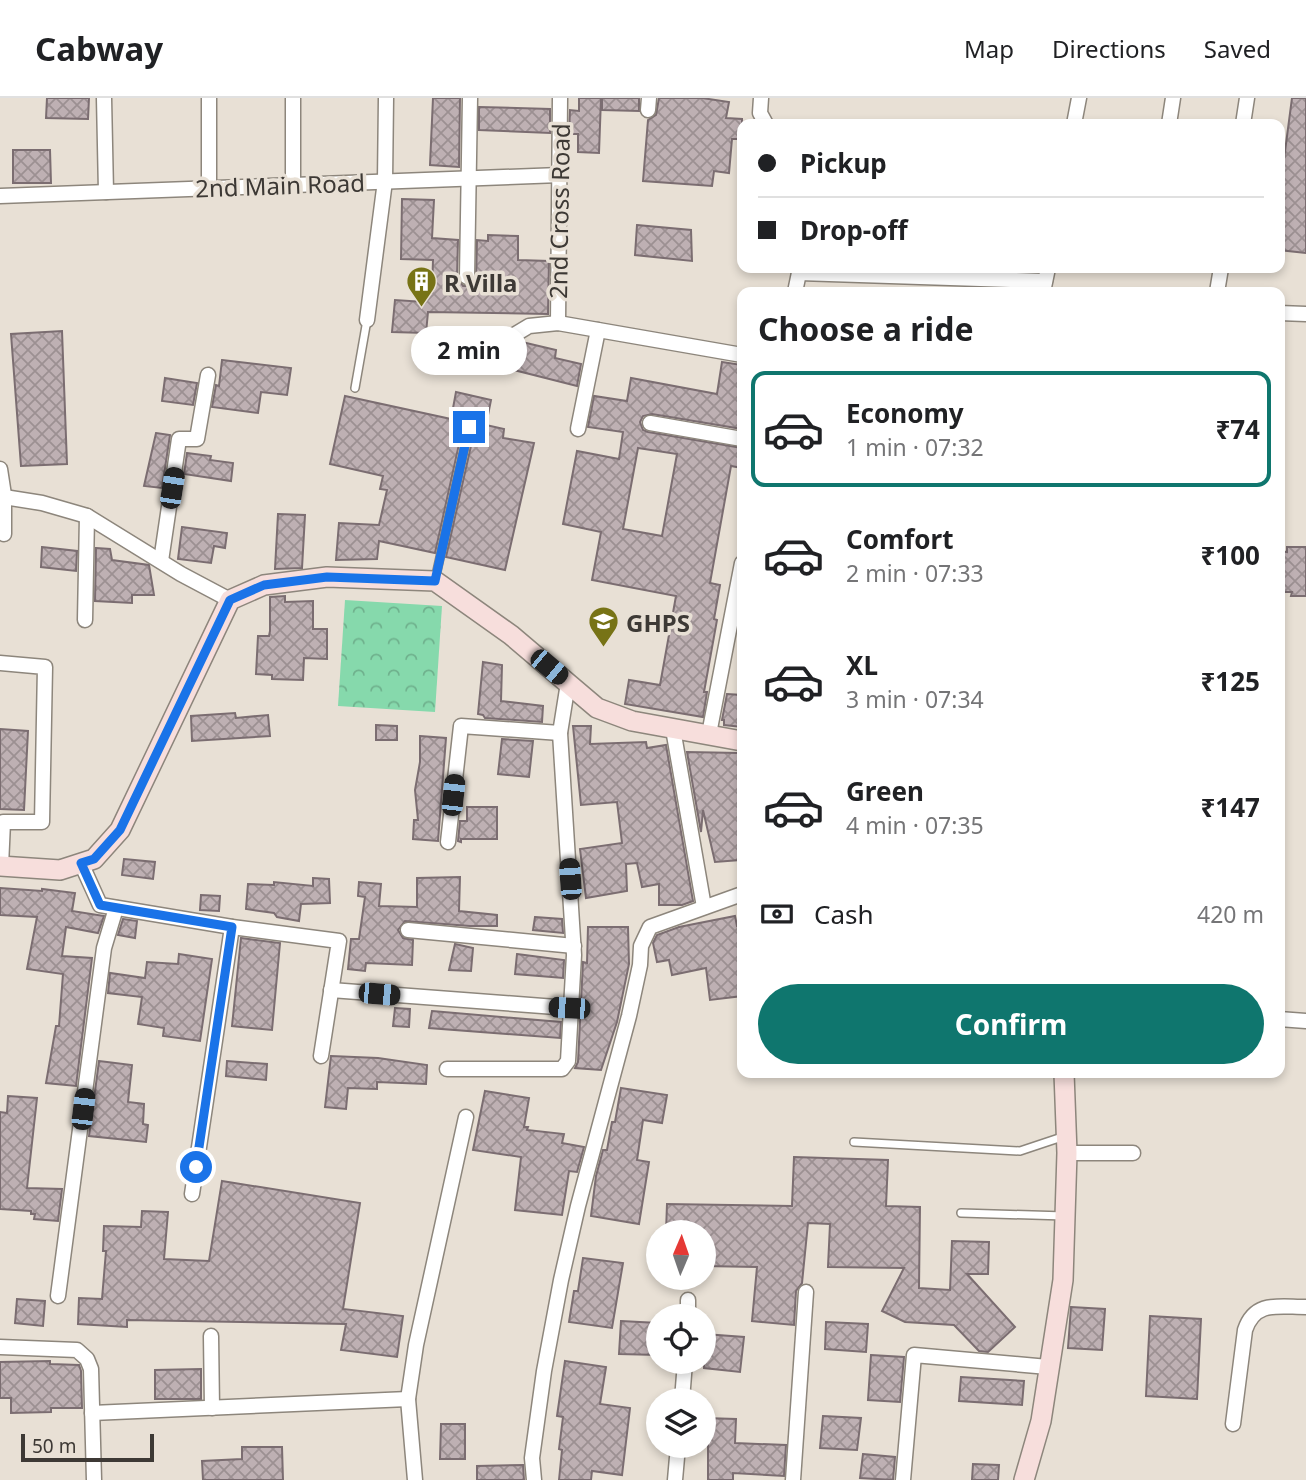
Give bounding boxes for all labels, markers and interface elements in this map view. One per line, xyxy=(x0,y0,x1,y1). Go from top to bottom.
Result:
text: Cabway xyxy=(35,26,163,71)
text: Map xyxy=(964,32,1014,65)
text: Directions xyxy=(1052,32,1166,65)
text: Saved xyxy=(1204,32,1271,65)
street label: 2nd Cross Road xyxy=(541,123,577,299)
text: Pickup xyxy=(800,145,887,181)
street label: 2nd Main Road xyxy=(195,166,365,204)
text: Drop-off xyxy=(800,212,907,248)
building icon: R Villa xyxy=(404,265,438,309)
place label: R Villa xyxy=(444,266,517,299)
text: Choose a ride xyxy=(758,307,974,350)
callout: 2 min xyxy=(411,326,527,374)
text: 2 min xyxy=(437,334,501,366)
text: Economy xyxy=(846,395,964,431)
icon: car xyxy=(762,398,825,461)
route end xyxy=(453,411,485,443)
text: ₹74 xyxy=(1215,411,1260,447)
text: 1 min · 07:32 xyxy=(846,431,984,463)
car xyxy=(159,466,186,510)
text: Comfort xyxy=(846,521,954,557)
icon: car xyxy=(762,524,825,587)
text: ₹100 xyxy=(1201,537,1260,573)
text: 2 min · 07:33 xyxy=(846,557,984,589)
school or university icon: GHPS xyxy=(586,605,620,649)
place label: GHPS xyxy=(626,606,690,639)
car xyxy=(527,645,572,689)
text: XL xyxy=(846,647,878,683)
icon: car xyxy=(762,650,825,713)
text: ₹125 xyxy=(1201,663,1260,699)
text: 3 min · 07:34 xyxy=(846,683,984,715)
car xyxy=(441,773,466,817)
text: Green xyxy=(846,773,924,809)
icon: car xyxy=(762,776,825,839)
text: ₹147 xyxy=(1201,789,1260,825)
text: 4 min · 07:35 xyxy=(846,809,984,841)
car xyxy=(559,857,582,901)
icon: cash xyxy=(758,895,796,933)
text: Cash xyxy=(814,896,874,932)
text: 420 m xyxy=(1197,898,1264,930)
car xyxy=(358,982,401,1006)
button: Confirm xyxy=(758,984,1264,1064)
car xyxy=(548,996,591,1020)
car xyxy=(71,1087,96,1131)
route start xyxy=(180,1151,212,1183)
north arrow xyxy=(646,1220,716,1290)
map controls xyxy=(646,1220,716,1458)
button: locate xyxy=(646,1304,716,1374)
button: layers xyxy=(646,1388,716,1458)
scale bar xyxy=(21,1431,154,1463)
text: 50 m xyxy=(32,1433,76,1459)

